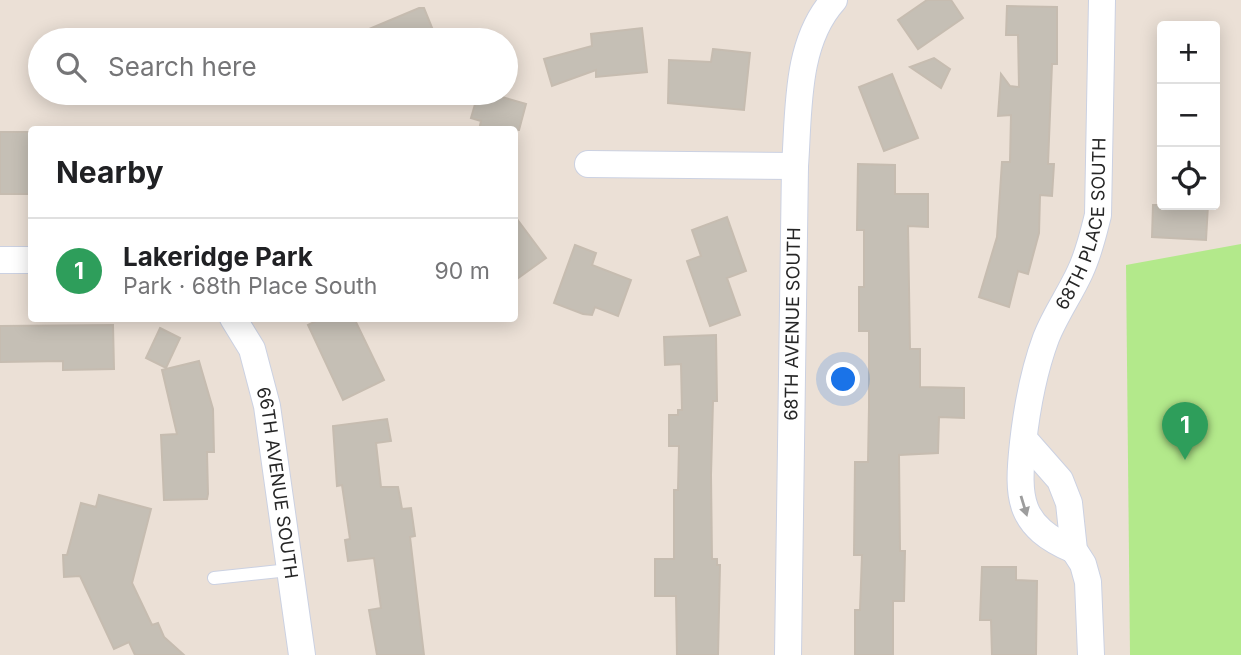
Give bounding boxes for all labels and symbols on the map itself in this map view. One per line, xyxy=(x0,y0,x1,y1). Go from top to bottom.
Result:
street label: 68TH PLACE SOUTH xyxy=(1051,137,1109,313)
street label: 68TH AVENUE SOUTH xyxy=(780,227,804,421)
your location xyxy=(826,362,860,396)
street label: 66TH AVENUE SOUTH xyxy=(252,385,302,580)
pin: 1 xyxy=(1162,402,1208,460)
one-way arrow xyxy=(1020,496,1030,517)

